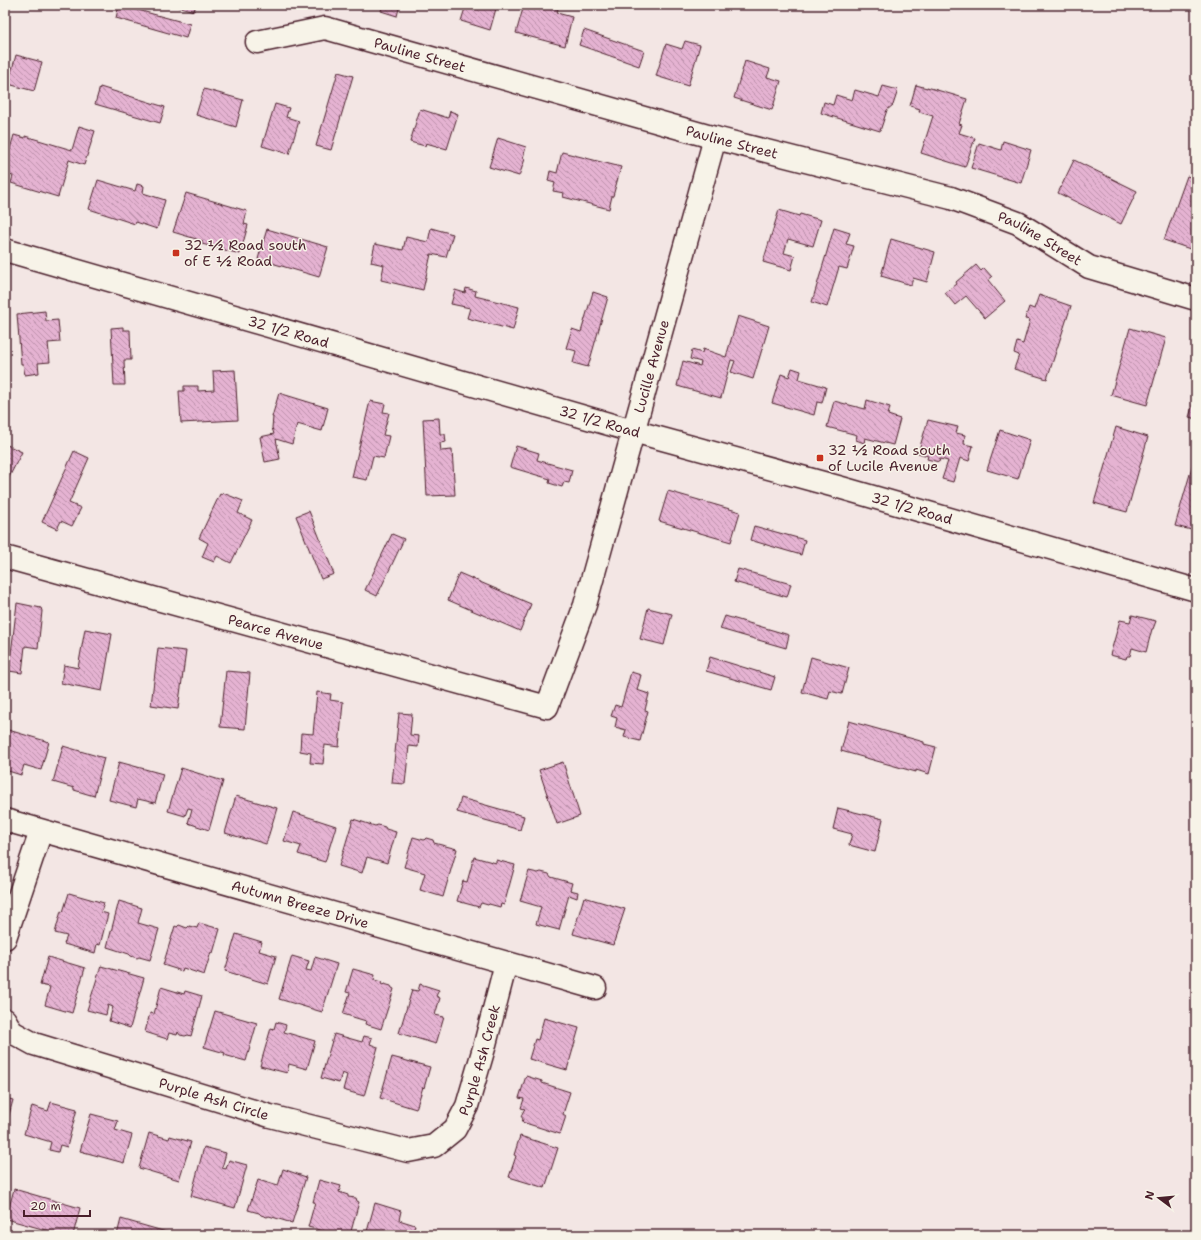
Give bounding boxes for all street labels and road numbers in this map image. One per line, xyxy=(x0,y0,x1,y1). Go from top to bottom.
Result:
street label: Pauline Street xyxy=(372,33,468,76)
street label: Pauline Street xyxy=(684,121,780,163)
street label: Pauline Street xyxy=(995,207,1085,269)
street label: 32 1/2 Road xyxy=(246,311,331,352)
street label: Lucille Avenue xyxy=(630,318,673,415)
street label: 32 1/2 Road xyxy=(557,401,642,442)
street label: 32 1/2 Road xyxy=(869,488,955,528)
street label: Pearce Avenue xyxy=(226,610,326,654)
street label: Autumn Breeze Drive xyxy=(229,876,371,932)
street label: Purple Ash Creek xyxy=(454,1003,504,1119)
street label: Purple Ash Circle xyxy=(157,1074,271,1124)

